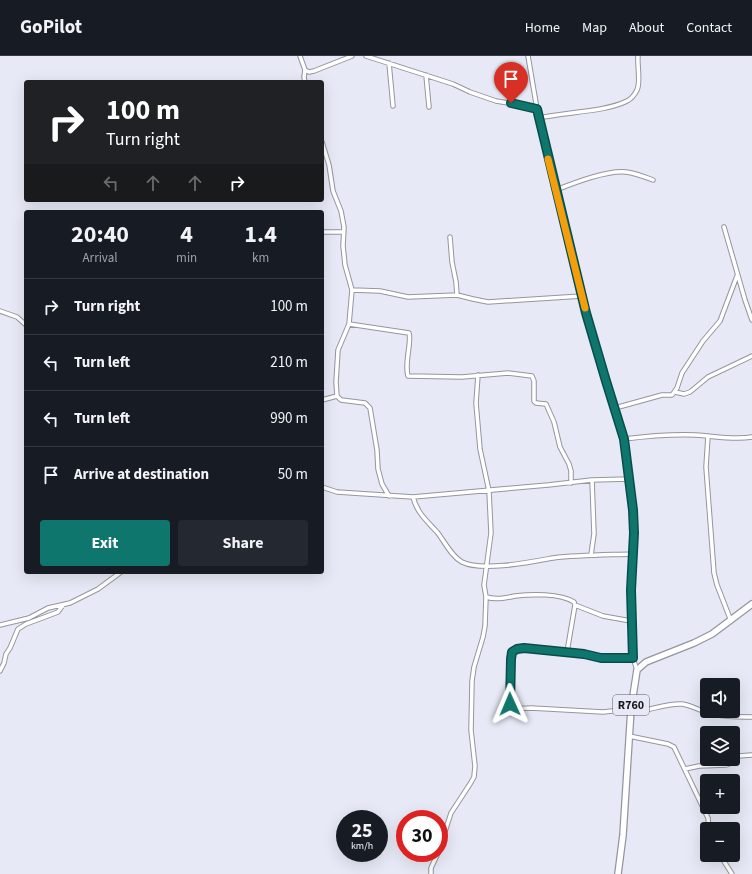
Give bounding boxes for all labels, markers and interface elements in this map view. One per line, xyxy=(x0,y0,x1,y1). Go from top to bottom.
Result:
text: GoPilot xyxy=(20,14,82,41)
text: Home xyxy=(525,18,560,38)
text: Map xyxy=(582,18,607,38)
text: About xyxy=(629,18,664,38)
text: Contact xyxy=(686,18,732,38)
pin xyxy=(494,62,528,103)
icon: arrive xyxy=(500,68,522,90)
text: 100 m xyxy=(106,90,180,130)
icon: right xyxy=(40,96,92,148)
text: Turn right xyxy=(106,127,180,152)
icon: left xyxy=(100,172,122,194)
icon: ahead xyxy=(142,172,164,194)
icon: ahead xyxy=(184,172,206,194)
icon: right xyxy=(226,172,248,194)
text: 20:40 xyxy=(71,217,129,252)
text: 4 xyxy=(180,217,193,252)
text: 1.4 xyxy=(244,217,277,252)
text: Arrival xyxy=(83,249,118,267)
text: min xyxy=(176,249,197,267)
text: km xyxy=(252,249,269,267)
icon: right xyxy=(40,296,62,318)
text: Turn right xyxy=(74,296,140,317)
text: 100 m xyxy=(270,296,308,317)
icon: left xyxy=(40,352,62,374)
text: Turn left xyxy=(74,352,130,373)
text: 210 m xyxy=(270,352,308,373)
icon: left xyxy=(40,408,62,430)
text: Turn left xyxy=(74,408,130,429)
text: 990 m xyxy=(270,408,308,429)
icon: arrive xyxy=(40,464,62,486)
text: Arrive at destination xyxy=(74,464,209,485)
text: 50 m xyxy=(278,464,308,485)
button: Exit xyxy=(40,520,170,566)
button: Share xyxy=(178,520,308,566)
map controls xyxy=(700,678,740,862)
button: sound xyxy=(700,678,740,718)
position arrow xyxy=(489,683,531,725)
road number: R760 xyxy=(613,695,649,715)
button: layers xyxy=(700,726,740,766)
button: + xyxy=(700,774,740,814)
speed limit sign: 30 xyxy=(396,810,448,862)
text: 25 xyxy=(351,817,373,845)
button: − xyxy=(700,822,740,862)
text: km/h xyxy=(351,839,373,853)

